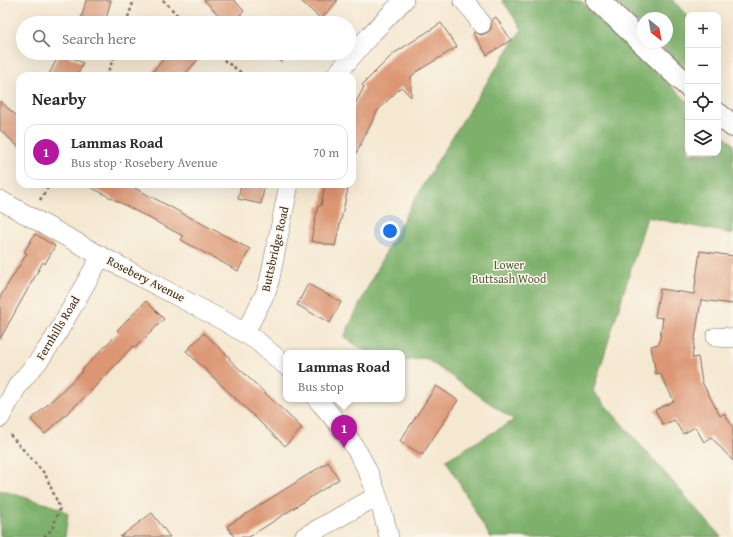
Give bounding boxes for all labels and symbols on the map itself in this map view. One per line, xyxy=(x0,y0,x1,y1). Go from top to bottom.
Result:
north arrow xyxy=(637,12,673,48)
street label: Buttsbridge Road xyxy=(256,204,293,293)
your location xyxy=(380,221,400,241)
street label: Rosebery Avenue xyxy=(104,252,189,306)
park label: Lower Buttsash Wood xyxy=(472,256,547,287)
street label: Fernhills Road xyxy=(32,292,84,363)
pin: 1 xyxy=(331,415,357,448)

